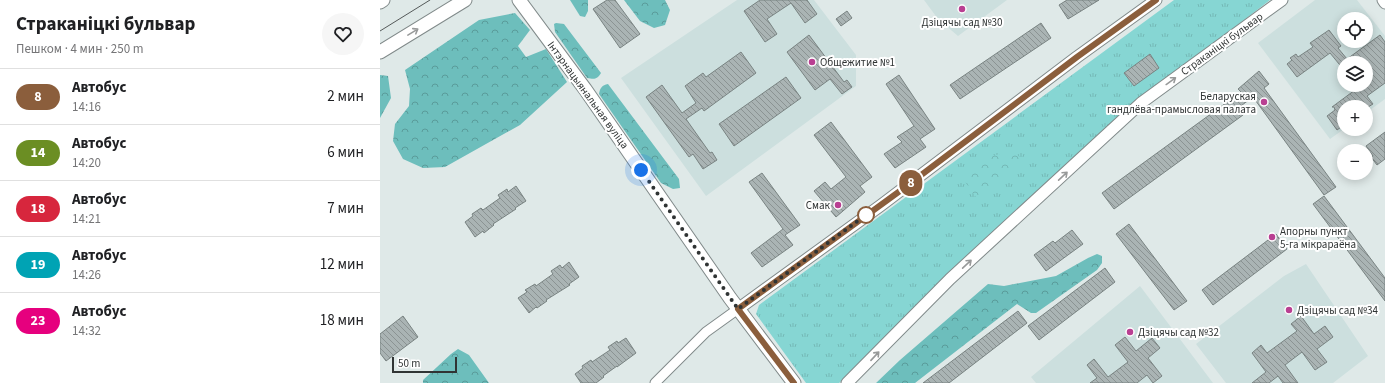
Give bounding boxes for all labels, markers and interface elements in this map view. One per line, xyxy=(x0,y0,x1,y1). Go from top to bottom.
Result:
marker: Дзіцячы сад №30 xyxy=(957,4,967,14)
street label: Страканіцкі бульвар xyxy=(1178,9,1266,79)
text: Страканіцкі бульвар xyxy=(16,11,195,38)
map controls xyxy=(1337,12,1373,180)
button: locate xyxy=(1337,12,1373,48)
button: heart xyxy=(322,13,364,55)
place label: Дзіцячы сад №30 xyxy=(921,15,1003,30)
one-way arrow xyxy=(407,27,419,35)
street label: Інтэрнацыянальная вуліца xyxy=(544,38,632,152)
text: Пешком · 4 мин · 250 m xyxy=(16,40,144,58)
place label: Общежитие №1 xyxy=(820,55,895,70)
button: layers xyxy=(1337,56,1373,92)
marker: Общежитие №1 xyxy=(807,57,817,67)
text: Автобус xyxy=(72,77,126,98)
one-way arrow xyxy=(1165,77,1176,85)
text: 2 мин xyxy=(327,86,364,107)
text: 8 xyxy=(34,87,42,107)
place label: Беларуская гандлёва-прамысловая палата xyxy=(1107,89,1256,117)
marker: Беларуская гандлёва-прамысловая палата xyxy=(1259,97,1269,107)
text: 14:16 xyxy=(72,98,101,116)
button: + xyxy=(1337,100,1373,136)
text: Автобус xyxy=(72,133,126,154)
text: 6 мин xyxy=(327,142,364,163)
text: 14 xyxy=(31,143,45,163)
button: − xyxy=(1337,144,1373,180)
text: 14:20 xyxy=(72,154,101,172)
your location xyxy=(631,160,651,180)
line badge: 8 xyxy=(898,170,924,196)
one-way arrow xyxy=(1058,171,1068,181)
text: 8 xyxy=(907,173,915,193)
text: Автобус xyxy=(72,189,126,210)
text: 7 мин xyxy=(327,198,364,219)
place label: Смак xyxy=(806,198,831,213)
text: 18 xyxy=(31,199,45,219)
marker: Смак xyxy=(833,200,843,210)
unlabelled marker xyxy=(857,206,875,224)
text: 14:21 xyxy=(72,210,101,228)
place label: Апорны пункт 5-га мікрараёна xyxy=(1280,224,1356,252)
marker: Апорны пункт 5-га мікрараёна xyxy=(1267,232,1277,242)
text: Автобус xyxy=(72,245,126,266)
text: 12 мин xyxy=(320,254,364,275)
text: 19 xyxy=(31,255,45,275)
one-way arrow xyxy=(962,259,972,269)
text: 14:26 xyxy=(72,266,101,284)
text: Автобус xyxy=(72,301,126,322)
place label: Дзіцячы сад №34 xyxy=(1297,303,1379,318)
marker: Дзіцячы сад №34 xyxy=(1284,305,1294,315)
text: 18 мин xyxy=(320,310,364,331)
text: 23 xyxy=(31,311,45,331)
text: 14:32 xyxy=(72,322,101,340)
place label: Дзіцячы сад №32 xyxy=(1138,325,1219,340)
marker: Дзіцячы сад №32 xyxy=(1125,327,1135,337)
one-way arrow xyxy=(870,351,880,361)
scale bar xyxy=(392,355,457,374)
text: 50 m xyxy=(398,356,420,371)

